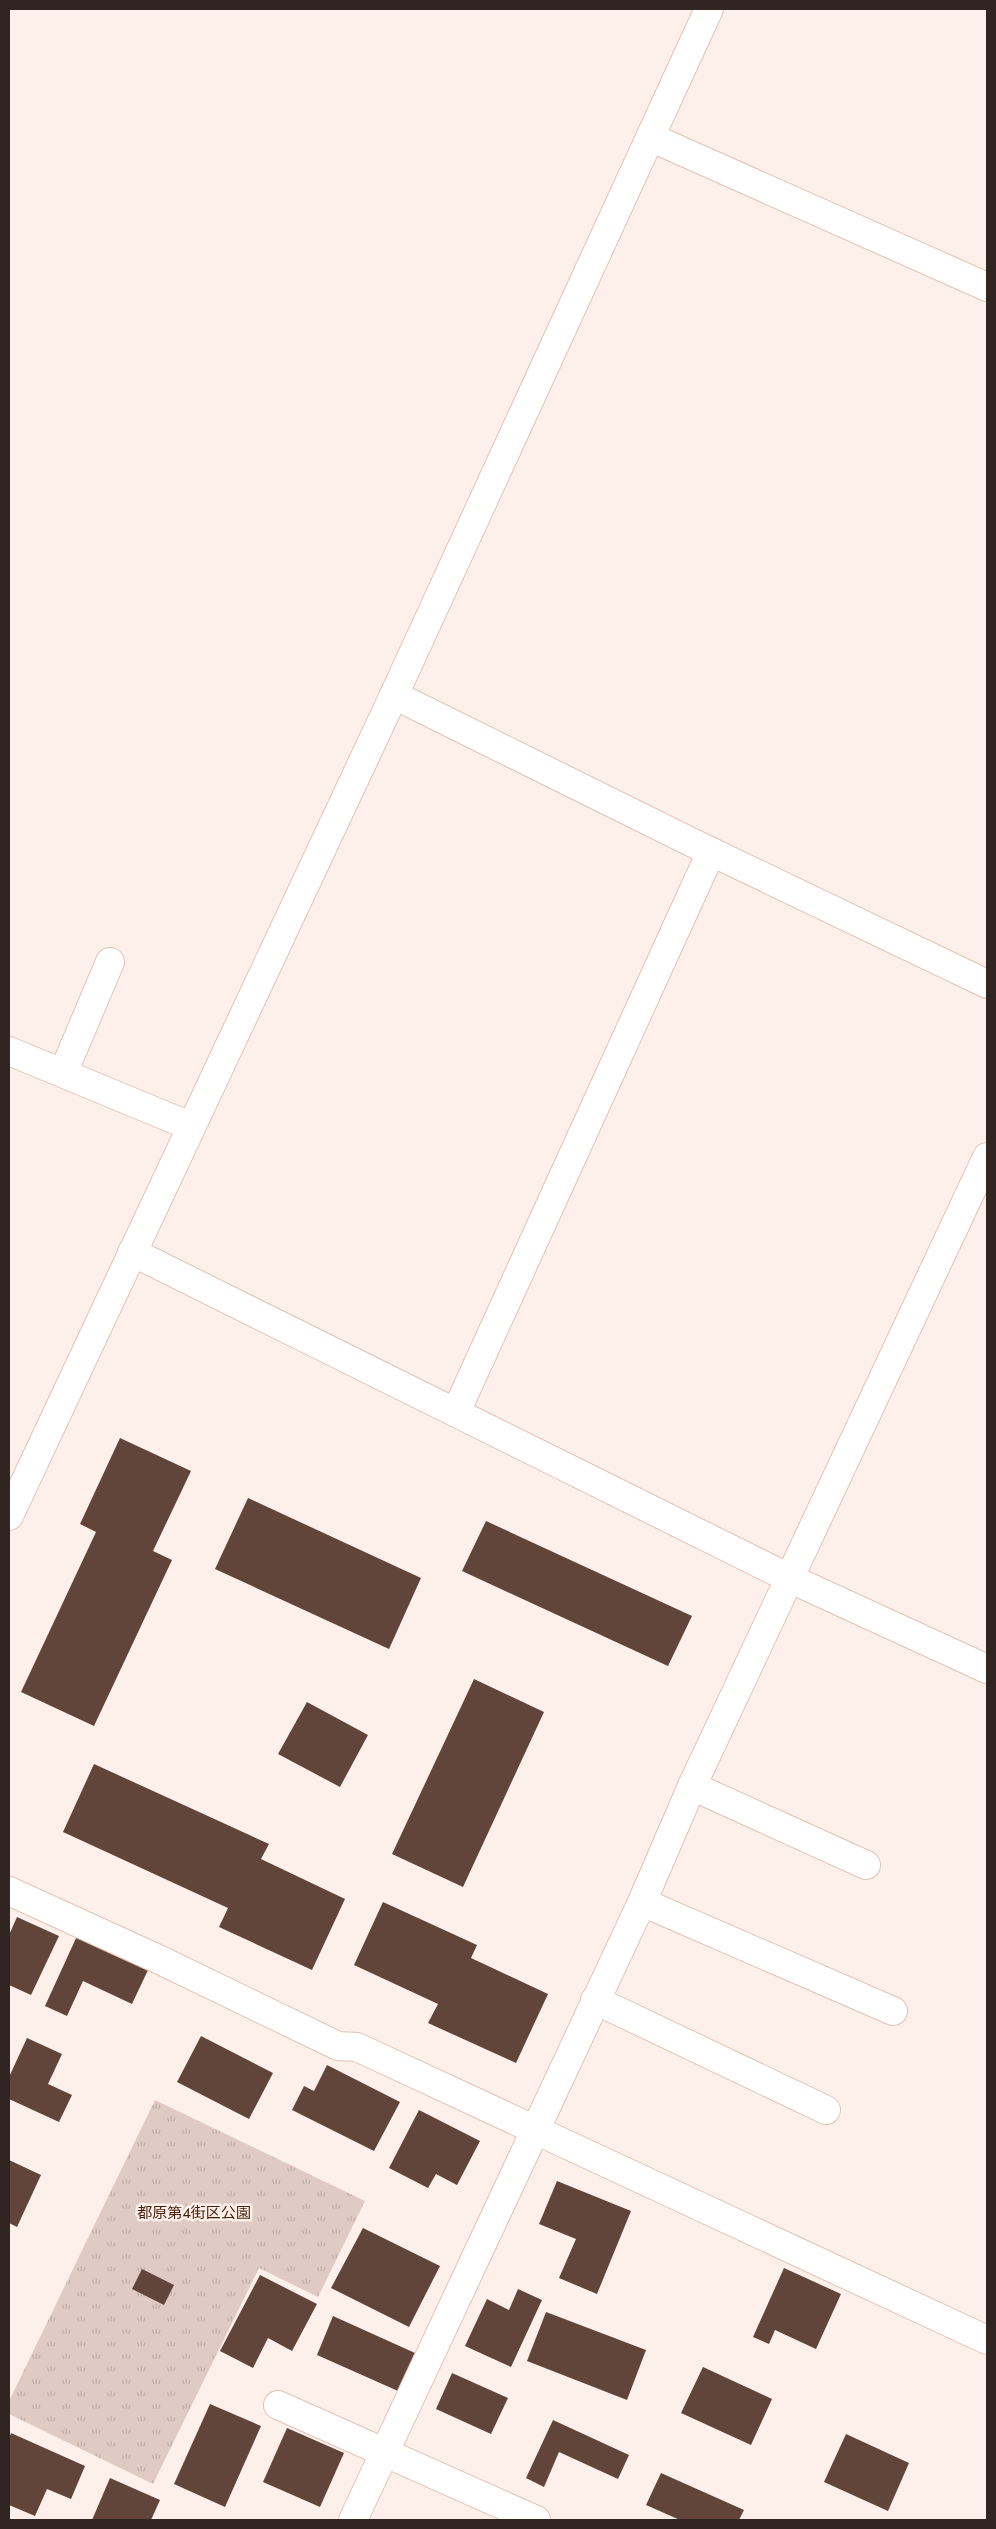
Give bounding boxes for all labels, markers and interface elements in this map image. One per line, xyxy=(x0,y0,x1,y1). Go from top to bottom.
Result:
park label: 都原第4街区公園 xyxy=(137,2202,251,2224)

